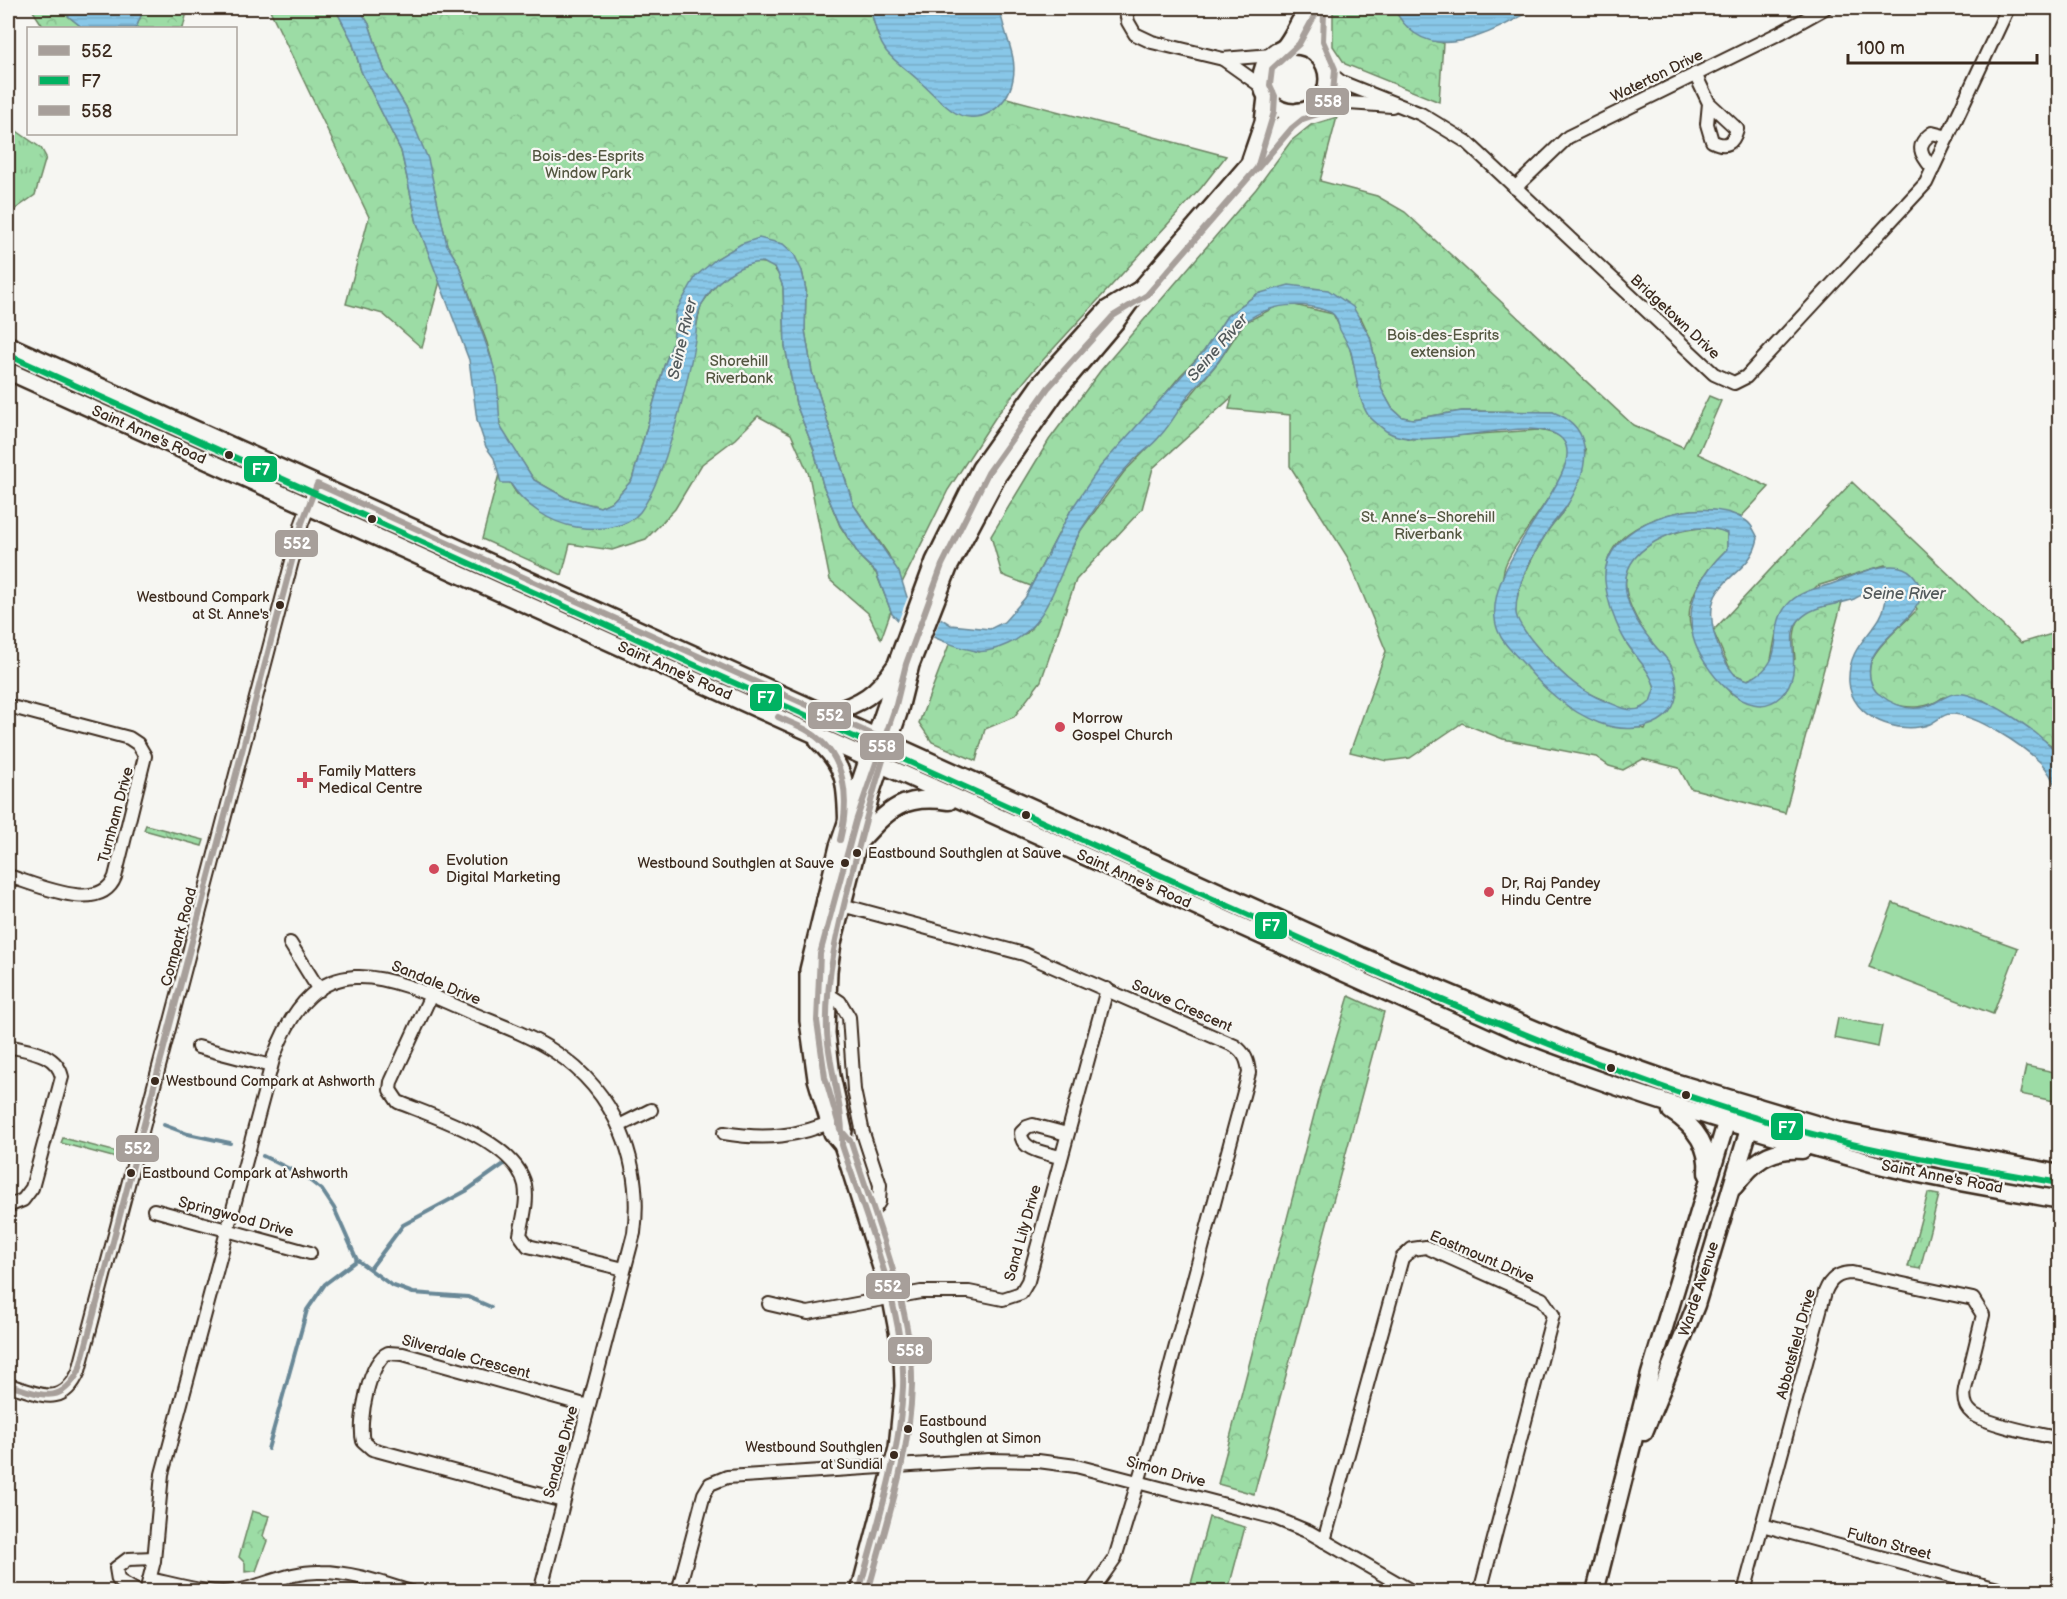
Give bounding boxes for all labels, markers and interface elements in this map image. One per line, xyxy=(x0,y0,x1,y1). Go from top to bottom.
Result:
legend xyxy=(27,27,237,135)
scale bar xyxy=(1848,27,2037,65)
text: 100 m xyxy=(1857,38,1905,59)
text: 552 xyxy=(81,41,113,62)
street label: Waterton Drive xyxy=(1608,45,1706,107)
text: F7 xyxy=(81,71,101,92)
line badge: 558 xyxy=(1305,87,1350,116)
text: 558 xyxy=(1314,93,1342,112)
text: 558 xyxy=(81,101,112,122)
park label: Bois-des-Esprits Window Park xyxy=(532,147,645,183)
street label: Bridgetown Drive xyxy=(1626,271,1724,364)
water label: Seine River xyxy=(664,295,702,381)
water label: Seine River xyxy=(1184,310,1253,385)
park label: Bois-des-Esprits extension xyxy=(1387,326,1500,362)
park label: Shorehill Riverbank xyxy=(705,352,774,388)
street label: Saint Anne's Road xyxy=(89,401,209,469)
unlabelled marker xyxy=(223,449,235,461)
line badge: F7 xyxy=(243,455,278,483)
text: F7 xyxy=(252,461,270,480)
park label: St. Anne’s–Shorehill Riverbank xyxy=(1361,508,1495,544)
unlabelled marker xyxy=(366,513,378,525)
line badge: 552 xyxy=(274,529,319,558)
text: 552 xyxy=(283,535,311,554)
water label: Seine River xyxy=(1863,585,1947,604)
place label: Westbound Compark at St. Anne's xyxy=(137,589,269,623)
marker: Westbound Compark at St. Anne's xyxy=(274,599,286,611)
street label: Saint Anne's Road xyxy=(615,637,735,705)
line badge: F7 xyxy=(749,683,783,712)
text: F7 xyxy=(757,689,775,708)
line badge: 552 xyxy=(807,701,852,730)
text: 552 xyxy=(816,707,844,726)
place label: Morrow Gospel Church xyxy=(1072,709,1173,745)
marker: Morrow Gospel Church xyxy=(1053,720,1067,734)
line badge: 558 xyxy=(859,732,905,761)
text: 558 xyxy=(868,738,896,757)
place label: Family Matters Medical Centre xyxy=(318,762,423,798)
street label: Turnham Drive xyxy=(94,765,138,865)
marker: Family Matters Medical Centre xyxy=(296,771,314,789)
unlabelled marker xyxy=(1020,809,1032,821)
place label: Eastbound Southglen at Sauve xyxy=(868,845,1061,862)
street label: Saint Anne's Road xyxy=(1074,845,1194,913)
marker: Eastbound Southglen at Sauve xyxy=(851,847,863,859)
place label: Evolution Digital Marketing xyxy=(446,851,561,887)
place label: Westbound Southglen at Sauve xyxy=(638,855,834,872)
marker: Westbound Southglen at Sauve xyxy=(839,857,851,869)
marker: Evolution Digital Marketing xyxy=(427,862,441,876)
place label: Dr, Raj Pandey Hindu Centre xyxy=(1501,874,1600,910)
street label: Compark Road xyxy=(157,885,201,989)
marker: Dr, Raj Pandey Hindu Centre xyxy=(1482,885,1496,899)
line badge: F7 xyxy=(1254,911,1288,940)
text: F7 xyxy=(1262,917,1280,936)
street label: Sandale Drive xyxy=(389,956,483,1010)
street label: Sauve Crescent xyxy=(1129,975,1236,1037)
unlabelled marker xyxy=(1605,1062,1617,1074)
place label: Westbound Compark at Ashworth xyxy=(166,1073,375,1090)
marker: Westbound Compark at Ashworth xyxy=(149,1075,161,1087)
unlabelled marker xyxy=(1680,1089,1692,1101)
line badge: F7 xyxy=(1770,1112,1804,1141)
text: F7 xyxy=(1778,1119,1796,1138)
line badge: 552 xyxy=(115,1134,160,1163)
text: 552 xyxy=(124,1140,152,1159)
street label: Saint Anne's Road xyxy=(1880,1156,2004,1198)
place label: Eastbound Compark at Ashworth xyxy=(142,1165,348,1182)
marker: Eastbound Compark at Ashworth xyxy=(125,1167,137,1179)
street label: Sand Lily Drive xyxy=(1000,1183,1046,1283)
street label: Springwood Drive xyxy=(176,1192,296,1242)
street label: Eastmount Drive xyxy=(1427,1226,1537,1288)
street label: Warde Avenue xyxy=(1675,1239,1723,1339)
line badge: 552 xyxy=(865,1272,911,1300)
text: 552 xyxy=(874,1278,902,1297)
street label: Abbotsfield Drive xyxy=(1772,1287,1820,1401)
street label: Silverdale Crescent xyxy=(400,1331,533,1383)
line badge: 558 xyxy=(887,1336,933,1365)
text: 558 xyxy=(896,1342,924,1361)
street label: Sandale Drive xyxy=(540,1404,582,1500)
place label: Eastbound Southglen at Simon xyxy=(919,1413,1041,1447)
marker: Eastbound Southglen at Simon xyxy=(902,1423,914,1435)
place label: Westbound Southglen at Sundial xyxy=(745,1439,883,1473)
marker: Westbound Southglen at Sundial xyxy=(888,1449,900,1461)
street label: Simon Drive xyxy=(1124,1452,1208,1492)
street label: Fulton Street xyxy=(1845,1524,1934,1564)

